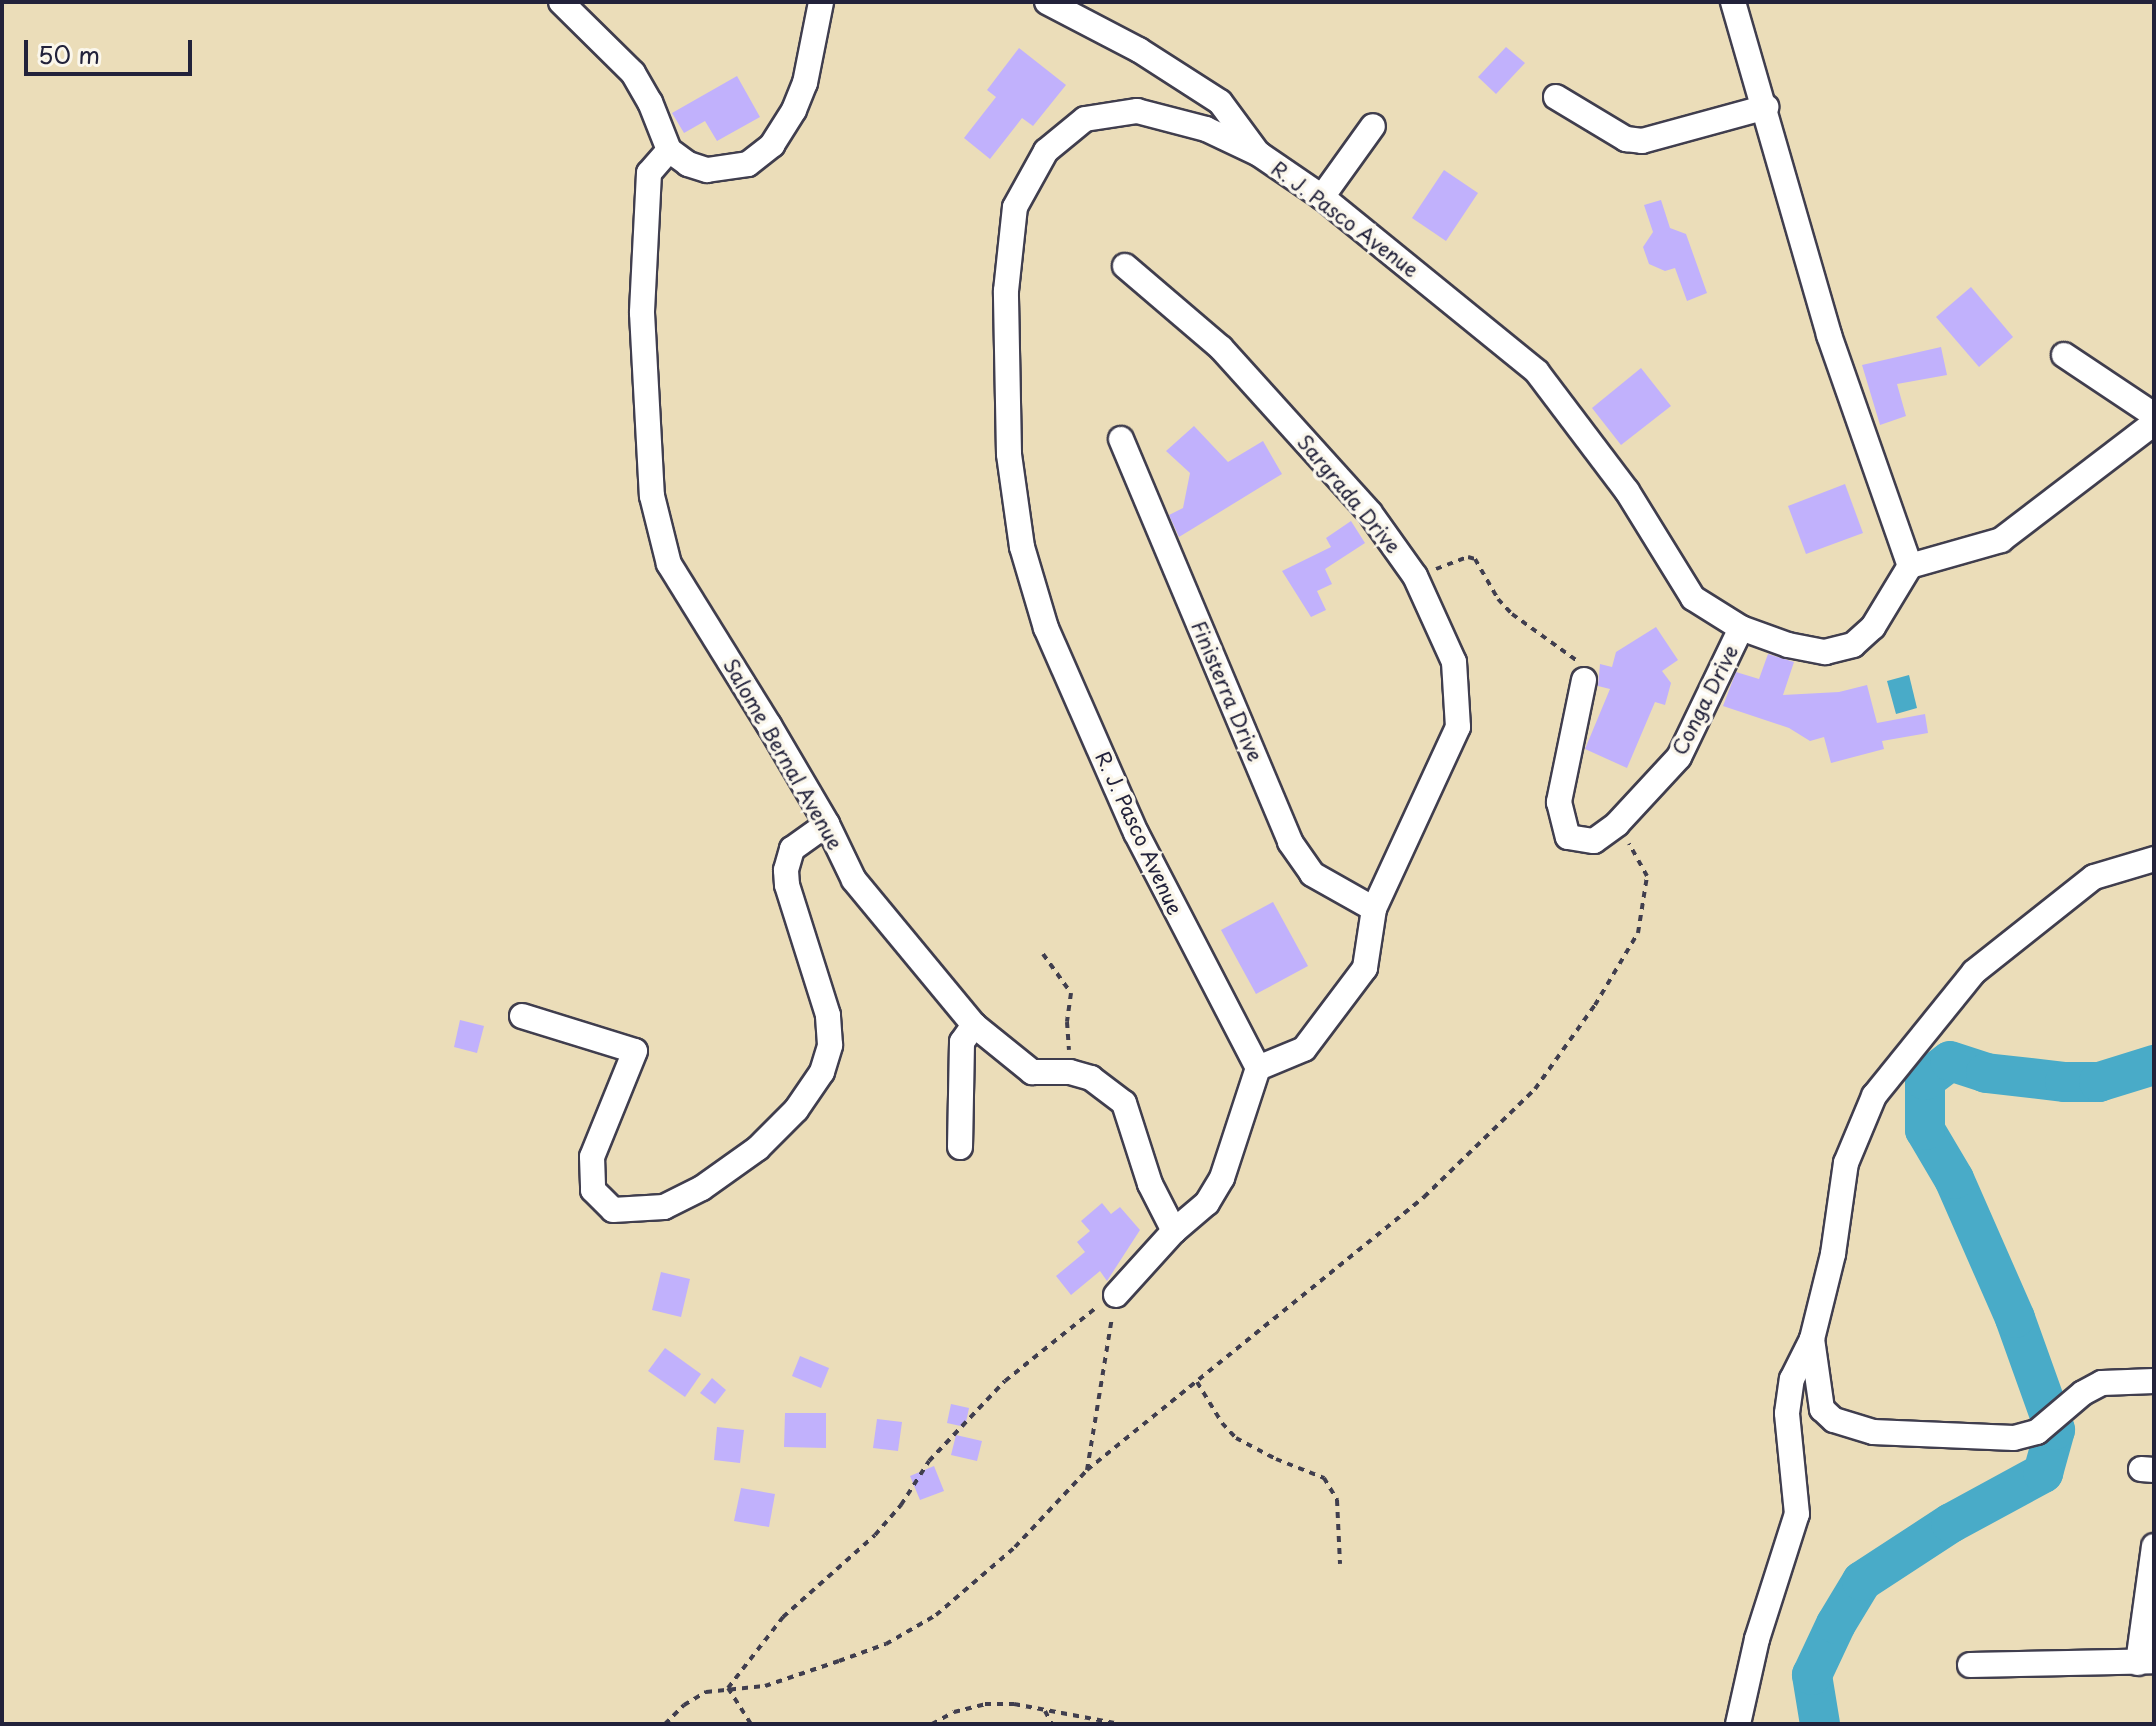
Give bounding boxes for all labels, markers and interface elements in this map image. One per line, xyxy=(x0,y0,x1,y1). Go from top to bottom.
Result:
scale bar xyxy=(28,24,196,74)
text: 50 m xyxy=(38,36,100,72)
street label: R. J. Pasco Avenue xyxy=(1266,156,1424,282)
street label: Sargrada Drive xyxy=(1292,430,1406,558)
street label: Finisterra Drive xyxy=(1187,617,1267,765)
street label: Conga Drive xyxy=(1667,641,1743,759)
street label: Salome Bernal Avenue xyxy=(718,654,848,854)
street label: R. J. Pasco Avenue xyxy=(1090,747,1188,919)

